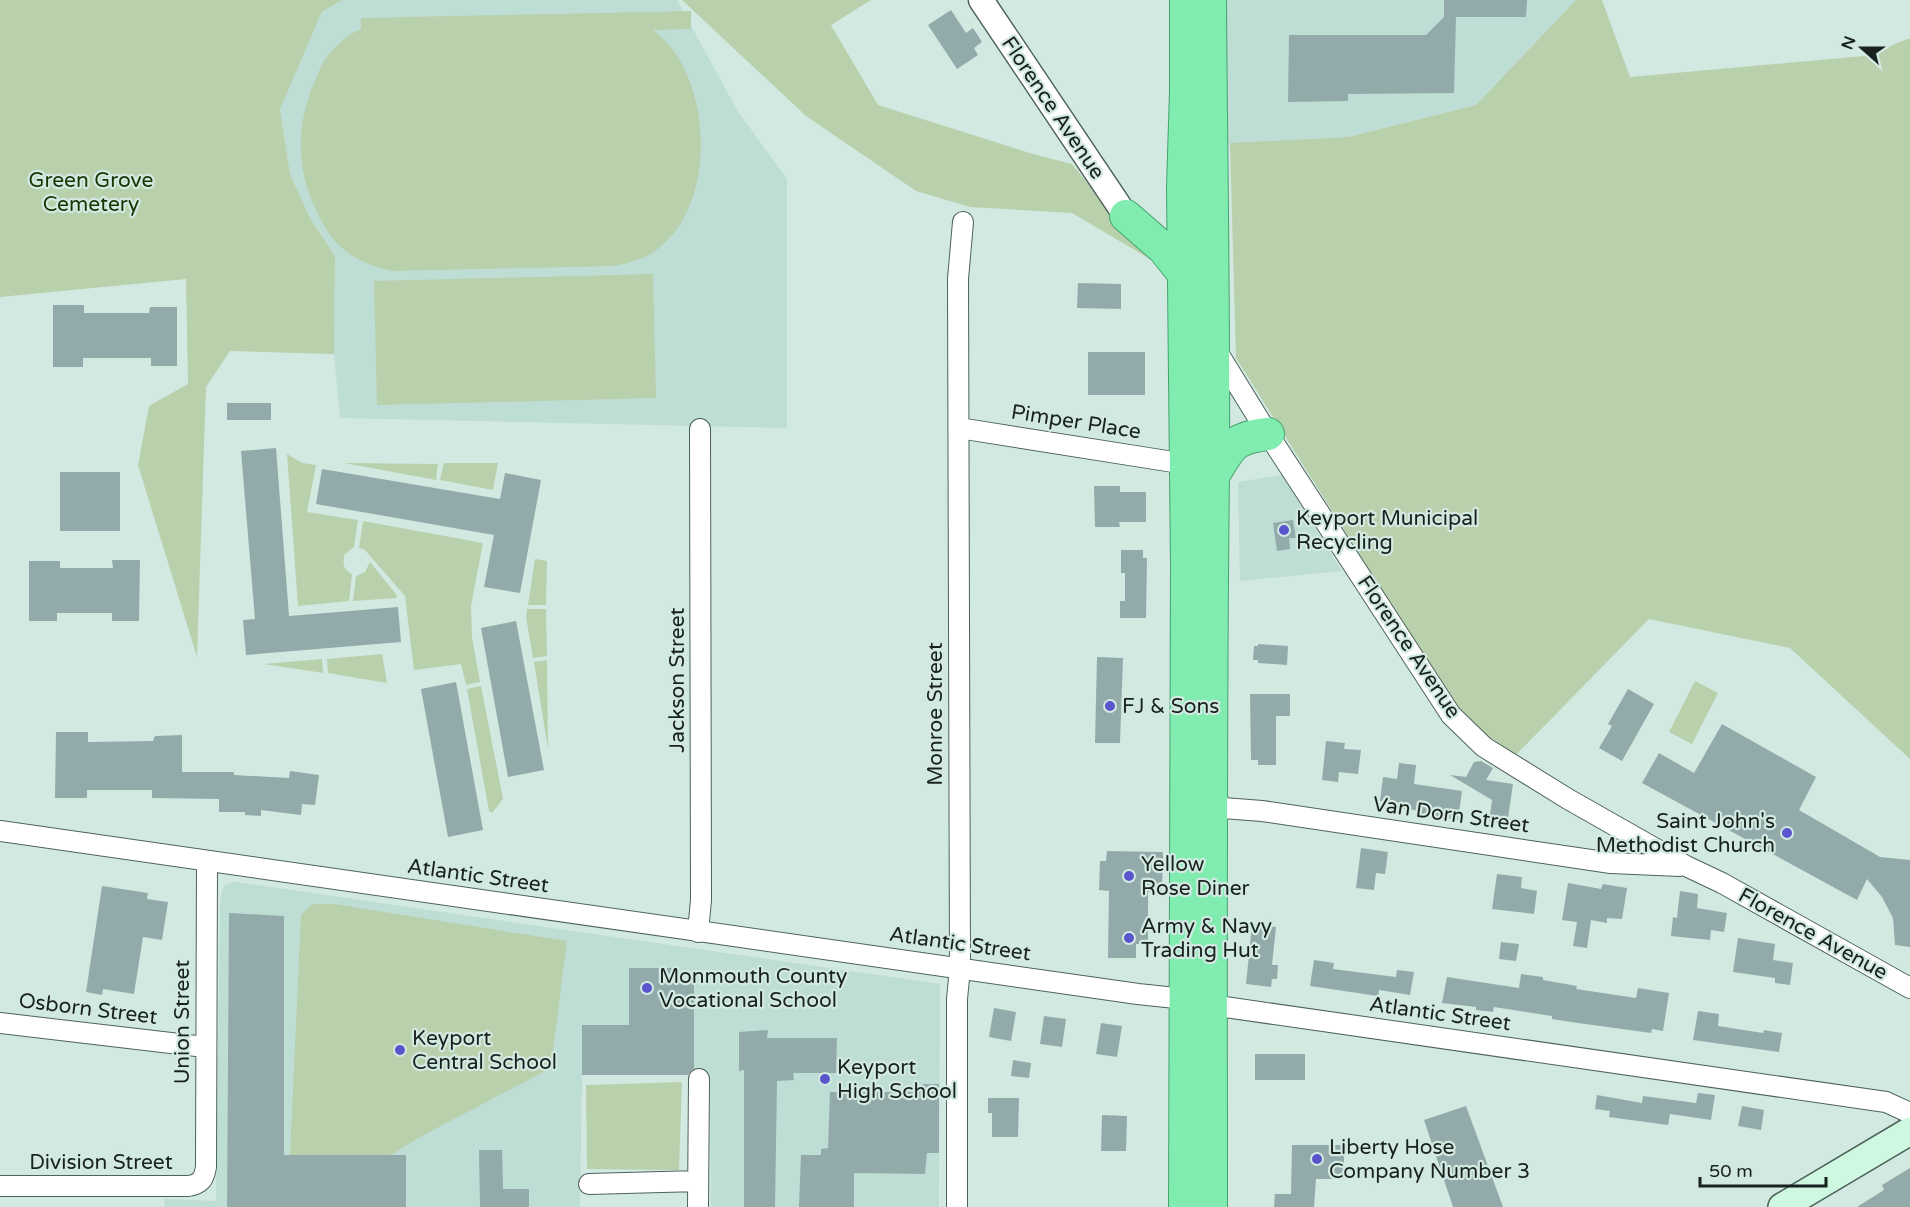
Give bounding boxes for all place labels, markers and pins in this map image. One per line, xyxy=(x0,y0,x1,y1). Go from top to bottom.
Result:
place label: Keyport Municipal Recycling xyxy=(1296,506,1478,555)
marker: Keyport Municipal Recycling xyxy=(1277,523,1291,537)
place label: FJ & Sons xyxy=(1122,694,1219,719)
marker: FJ & Sons xyxy=(1103,699,1117,713)
place label: Saint John's Methodist Church xyxy=(1596,809,1775,858)
marker: Saint John's Methodist Church xyxy=(1780,826,1794,840)
place label: Yellow Rose Diner xyxy=(1141,852,1250,901)
marker: Yellow Rose Diner xyxy=(1122,869,1136,883)
place label: Army & Navy Trading Hut xyxy=(1141,914,1272,963)
marker: Army & Navy Trading Hut xyxy=(1122,931,1136,945)
place label: Monmouth County Vocational School xyxy=(659,964,847,1013)
marker: Monmouth County Vocational School xyxy=(640,981,654,995)
place label: Keyport Central School xyxy=(412,1026,557,1075)
marker: Keyport Central School xyxy=(393,1043,407,1057)
place label: Keyport High School xyxy=(837,1055,957,1104)
marker: Keyport High School xyxy=(818,1072,832,1086)
place label: Liberty Hose Company Number 3 xyxy=(1329,1135,1530,1184)
marker: Liberty Hose Company Number 3 xyxy=(1310,1152,1324,1166)

